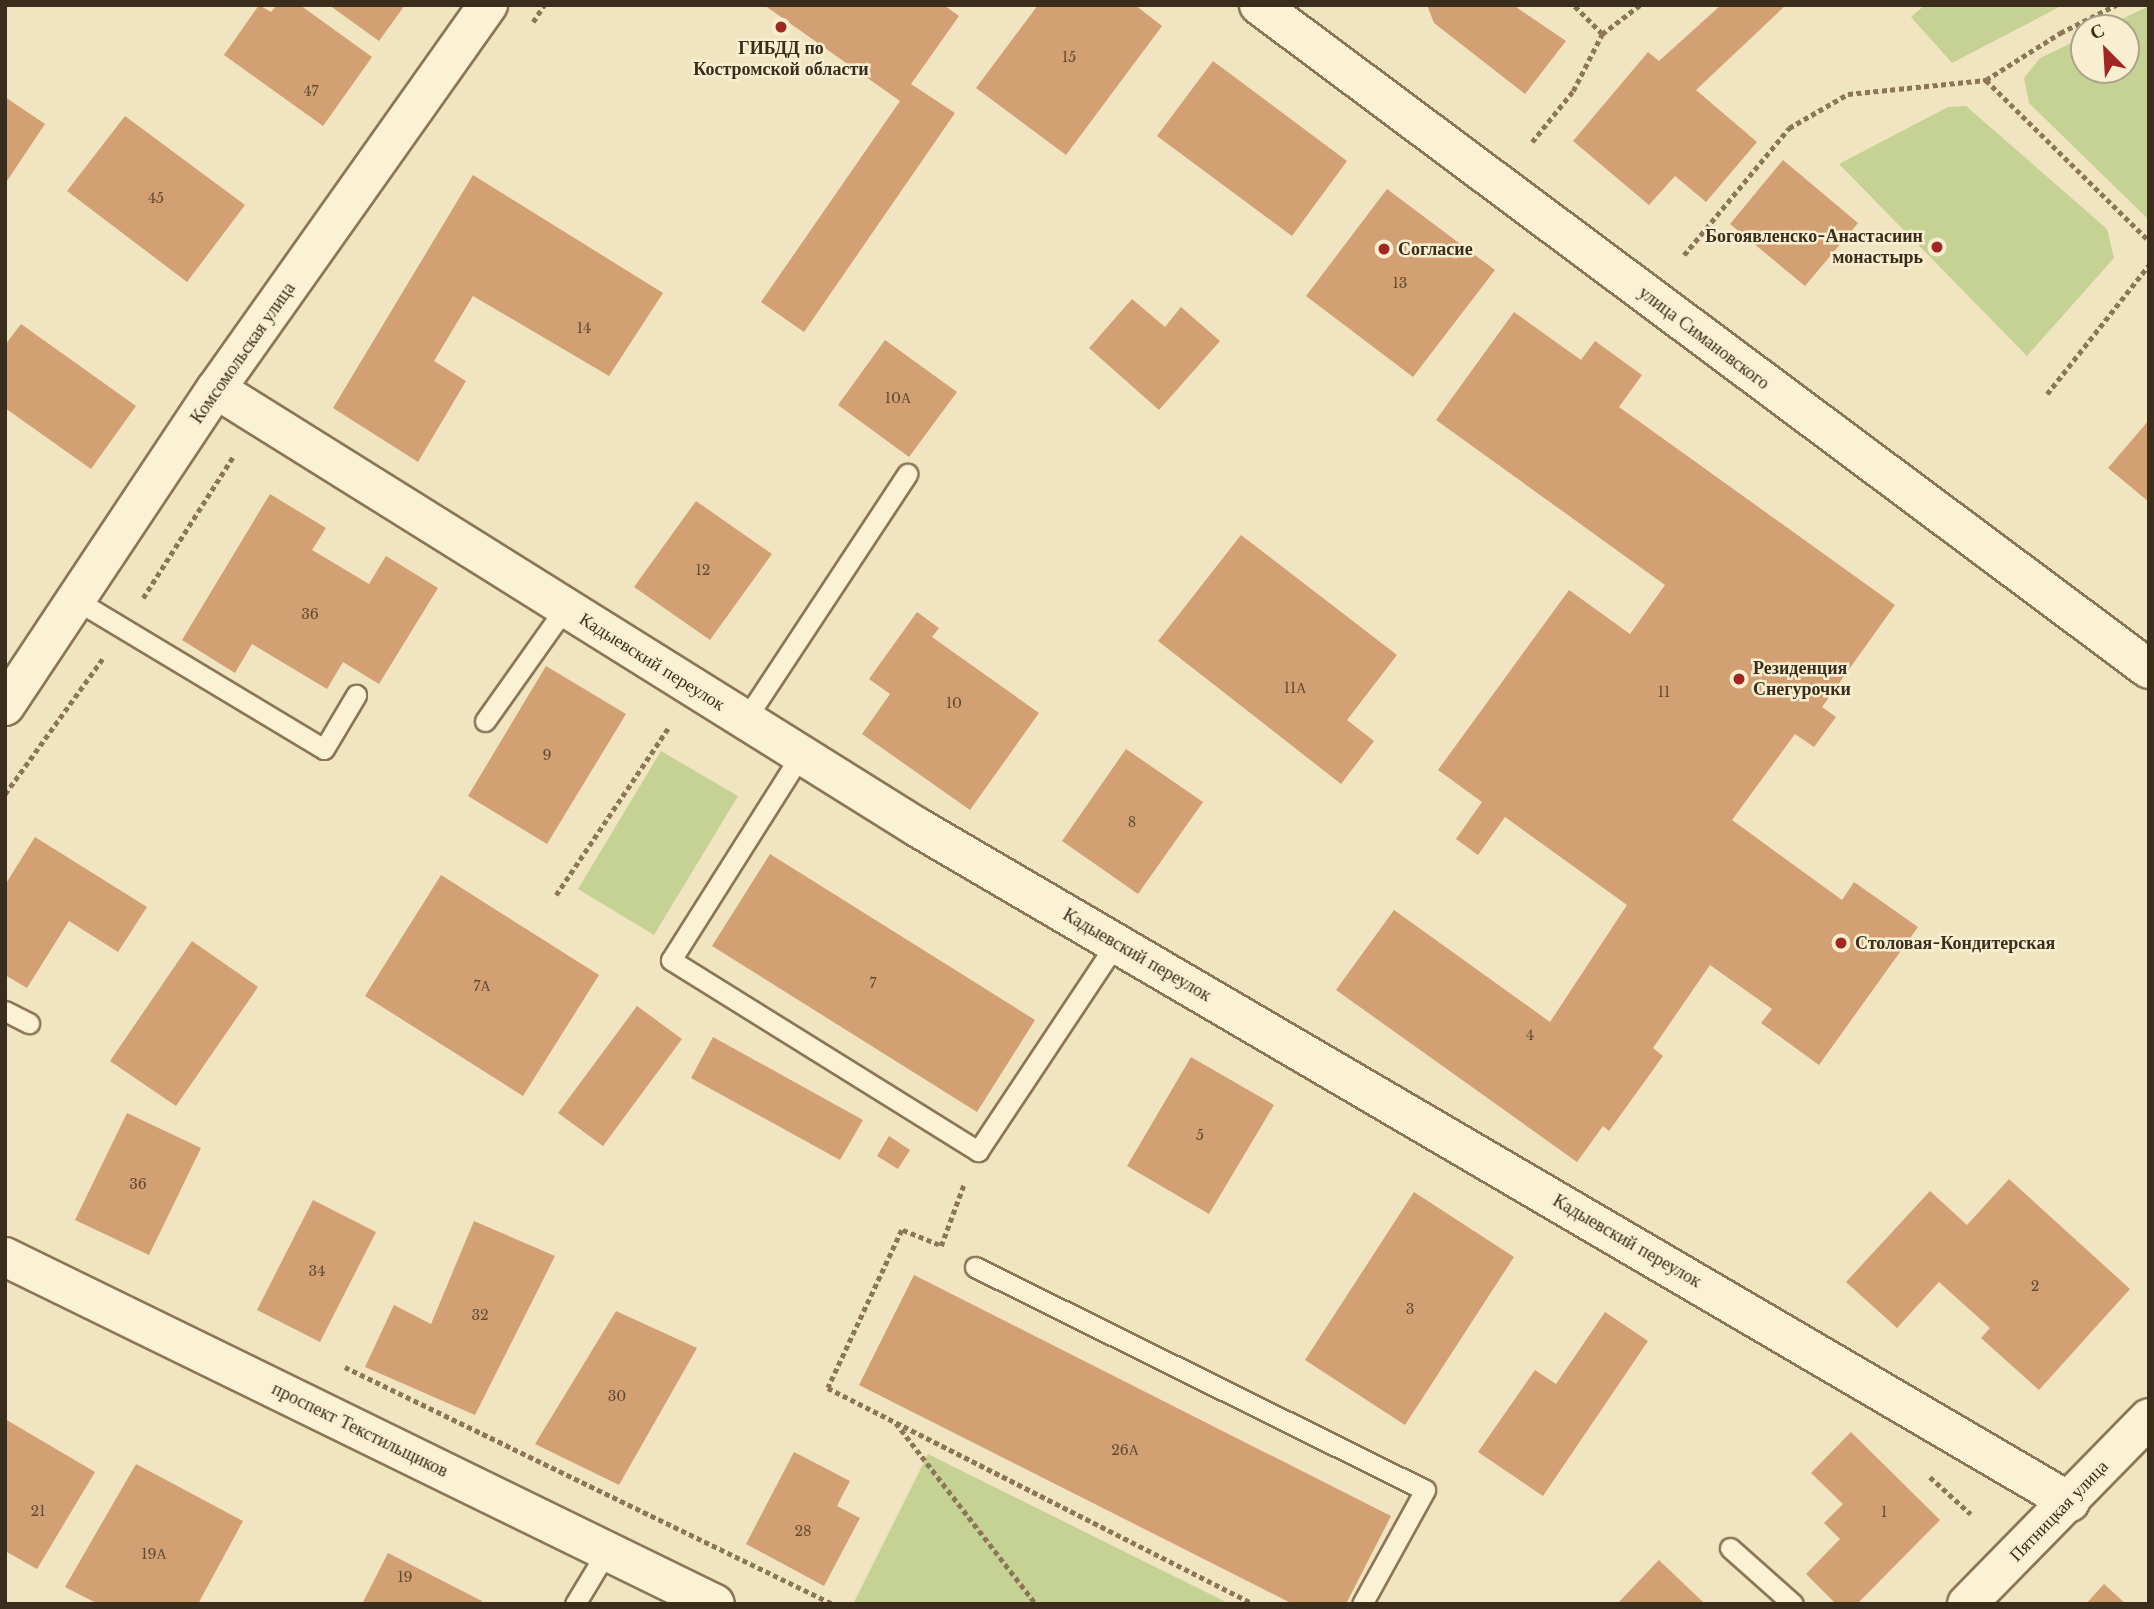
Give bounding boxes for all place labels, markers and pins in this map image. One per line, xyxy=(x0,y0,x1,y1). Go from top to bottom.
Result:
marker: ГИБДД по Костромской области xyxy=(773,19,789,35)
place label: ГИБДД по Костромской области xyxy=(693,38,869,80)
place label: Богоявленско-Анастасиин монастырь xyxy=(1705,226,1923,268)
place label: Согласие xyxy=(1398,238,1473,260)
marker: Богоявленско-Анастасиин монастырь xyxy=(1929,239,1945,255)
marker: Согласие xyxy=(1376,241,1392,257)
place label: Резиденция Снегурочки xyxy=(1753,658,1851,700)
marker: Резиденция Снегурочки xyxy=(1731,671,1747,687)
place label: Столовая-Кондитерская xyxy=(1855,932,2055,954)
marker: Столовая-Кондитерская xyxy=(1833,935,1849,951)

